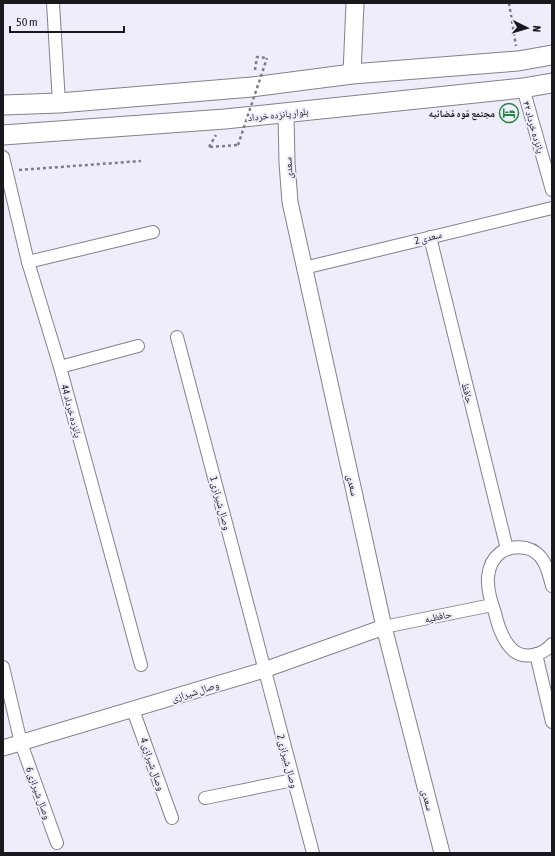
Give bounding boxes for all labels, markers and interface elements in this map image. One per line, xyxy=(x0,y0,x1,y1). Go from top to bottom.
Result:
scale bar xyxy=(10,8,124,34)
north arrow xyxy=(507,8,547,48)
text: 50 m xyxy=(16,15,38,29)
text: N xyxy=(531,25,543,33)
street label: پانزده خرداد ۴۲ xyxy=(520,100,546,155)
hotel icon: مجتمع قوه قضائیه xyxy=(498,102,520,124)
street label: بلوار پانزده خرداد xyxy=(247,106,309,124)
place label: مجتمع قوه قضائیه xyxy=(428,108,495,121)
street label: سعدی xyxy=(282,156,296,179)
street label: سعدی 2 xyxy=(413,229,444,247)
street label: حافظ xyxy=(460,382,476,405)
street label: پانزده خرداد 44 xyxy=(58,384,84,439)
street label: سعدی xyxy=(344,473,360,498)
street label: وصال شیرازی 1 xyxy=(207,475,233,532)
street label: حافظیه xyxy=(424,608,453,625)
street label: وصال شیرازی xyxy=(170,679,221,705)
street label: وصال شیرازی 2 xyxy=(274,733,300,790)
street label: وصال شیرازی 4 xyxy=(137,736,167,793)
street label: وصال شیرازی 6 xyxy=(23,765,53,822)
street label: سعدی xyxy=(419,788,436,813)

